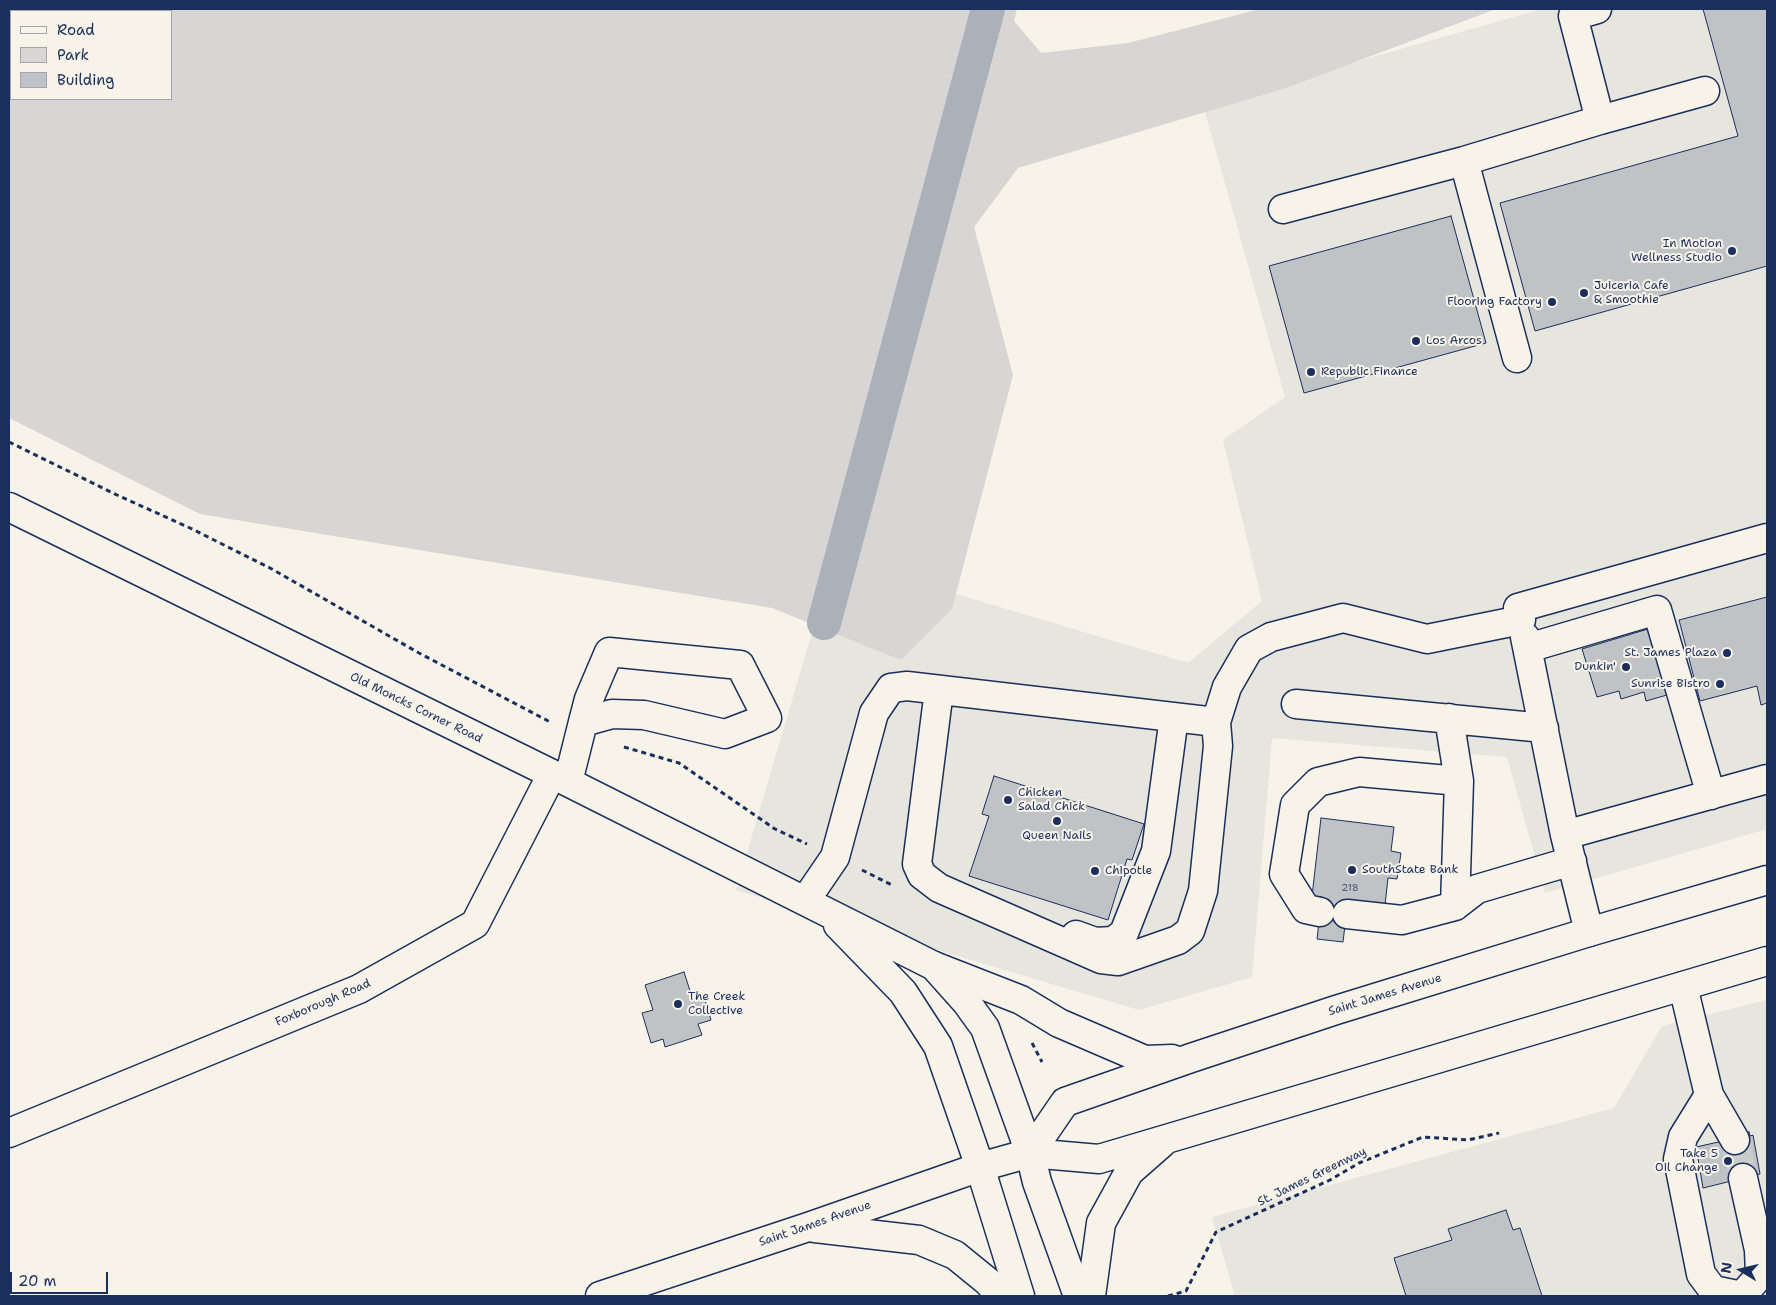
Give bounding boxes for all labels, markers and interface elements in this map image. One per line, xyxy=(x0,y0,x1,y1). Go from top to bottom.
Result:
legend xyxy=(10,10,172,100)
text: Road xyxy=(57,20,95,40)
text: Park xyxy=(57,45,89,65)
text: Building xyxy=(57,70,114,90)
place label: In Motion Wellness Studio xyxy=(1631,237,1722,265)
marker: In Motion Wellness Studio xyxy=(1726,245,1738,257)
place label: Juiceria Cafe & Smoothie xyxy=(1594,279,1669,307)
marker: Juiceria Cafe & Smoothie xyxy=(1578,287,1590,299)
place label: Flooring Factory xyxy=(1447,295,1542,309)
marker: Flooring Factory xyxy=(1546,296,1558,308)
place label: Los Arcos xyxy=(1426,334,1482,348)
marker: Los Arcos xyxy=(1410,335,1422,347)
place label: Republic Finance xyxy=(1321,365,1418,379)
marker: Republic Finance xyxy=(1305,366,1317,378)
place label: St. James Plaza xyxy=(1624,646,1717,660)
marker: St. James Plaza xyxy=(1721,647,1733,659)
place label: Dunkin' xyxy=(1574,660,1616,674)
marker: Dunkin' xyxy=(1620,661,1632,673)
street label: Old Moncks Corner Road xyxy=(347,670,485,746)
place label: Sunrise Bistro xyxy=(1631,677,1710,691)
marker: Sunrise Bistro xyxy=(1714,678,1726,690)
place label: Chicken Salad Chick xyxy=(1018,786,1085,814)
marker: Chicken Salad Chick xyxy=(1002,794,1014,806)
marker: Queen Nails xyxy=(1051,815,1063,827)
place label: Queen Nails xyxy=(1022,829,1092,843)
place label: SouthState Bank xyxy=(1362,863,1458,877)
place label: Chipotle xyxy=(1105,864,1152,878)
marker: SouthState Bank xyxy=(1346,864,1358,876)
marker: Chipotle xyxy=(1089,865,1101,877)
house number: 218 xyxy=(1341,882,1359,894)
street label: Saint James Avenue xyxy=(1327,971,1443,1019)
street label: Foxborough Road xyxy=(273,976,373,1030)
place label: The Creek Collective xyxy=(688,990,745,1018)
marker: The Creek Collective xyxy=(672,998,684,1010)
street label: St. James Greenway xyxy=(1255,1144,1369,1210)
place label: Take 5 Oil Change xyxy=(1655,1147,1718,1175)
marker: Take 5 Oil Change xyxy=(1722,1155,1734,1167)
street label: Saint James Avenue xyxy=(757,1198,873,1250)
north arrow xyxy=(1716,1245,1766,1295)
text: N xyxy=(1716,1261,1736,1275)
scale bar xyxy=(12,1262,110,1294)
text: 20 m xyxy=(18,1271,57,1291)

